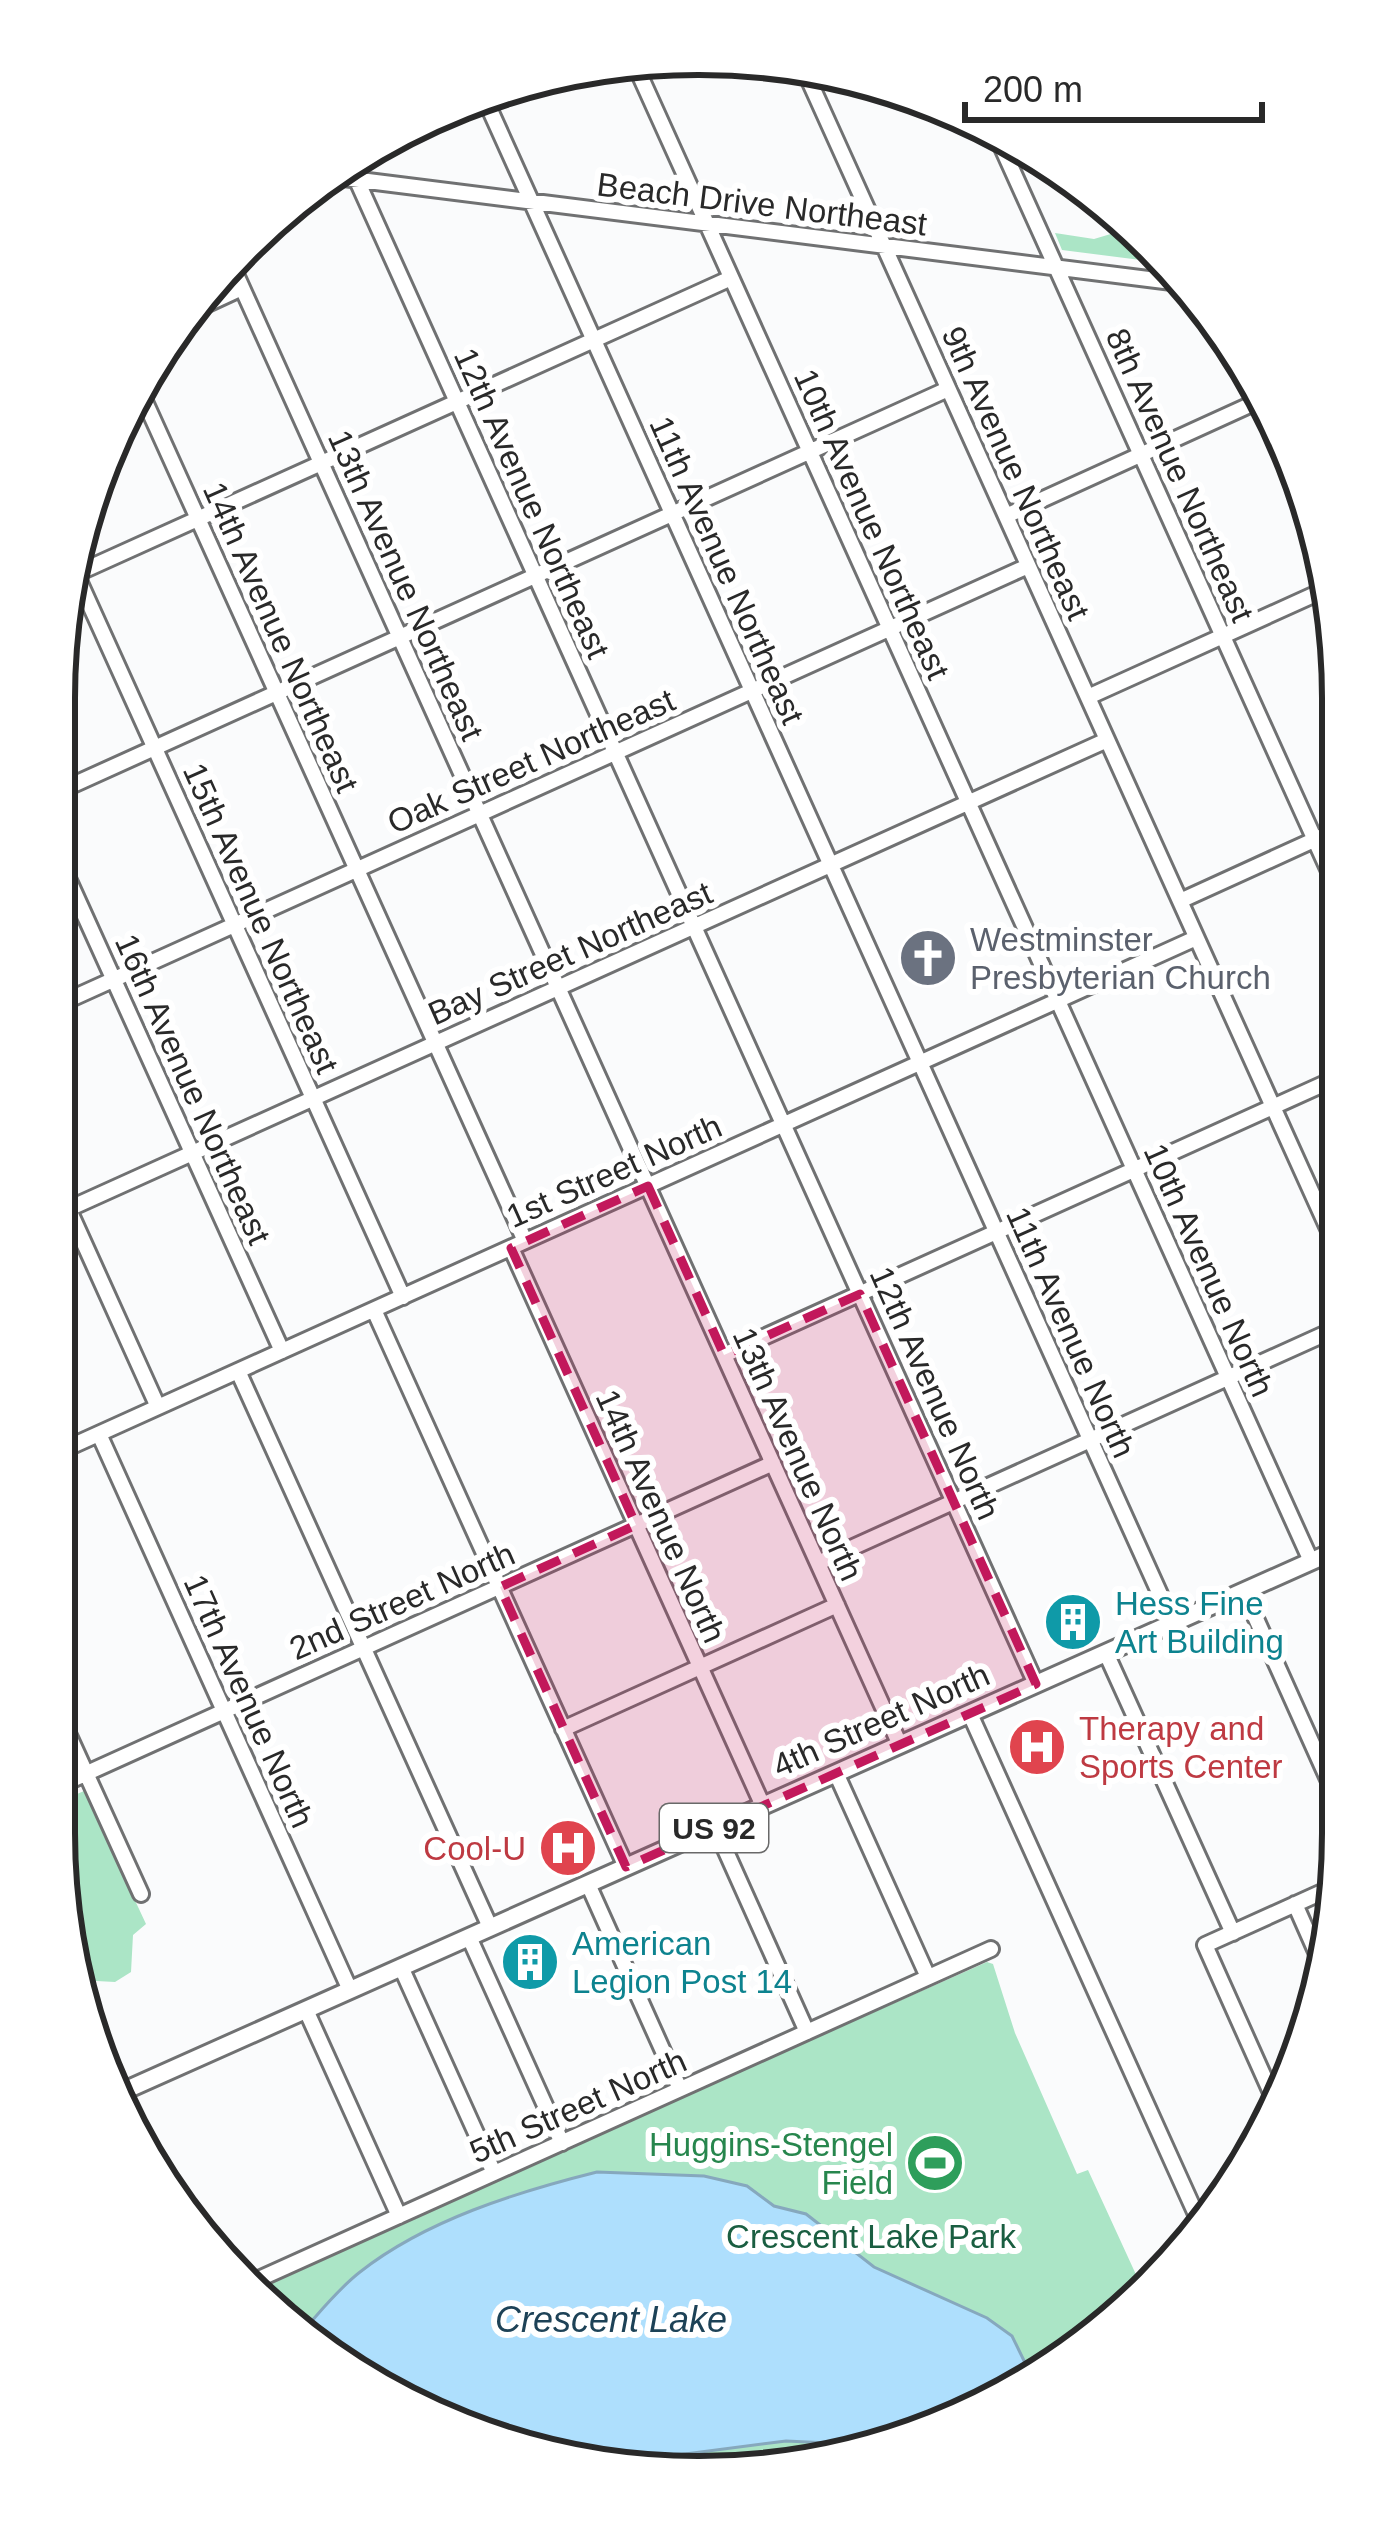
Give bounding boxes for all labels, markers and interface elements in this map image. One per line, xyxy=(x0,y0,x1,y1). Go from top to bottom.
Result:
scale bar xyxy=(965,48,1262,122)
text: 200 m xyxy=(983,69,1083,110)
street label: Beach Drive Northeast xyxy=(595,165,929,243)
street label: 9th Avenue Northeast xyxy=(935,321,1097,625)
street label: 8th Avenue Northeast xyxy=(1099,323,1261,627)
street label: 12th Avenue Northeast xyxy=(447,342,617,664)
street label: 10th Avenue Northeast xyxy=(787,363,957,685)
street label: 11th Avenue Northeast xyxy=(642,411,812,729)
street label: 13th Avenue Northeast xyxy=(321,424,491,746)
street label: 14th Avenue Northeast xyxy=(196,476,366,798)
street label: Oak Street Northeast xyxy=(382,681,680,841)
street label: 15th Avenue Northeast xyxy=(176,757,346,1079)
street label: Bay Street Northeast xyxy=(423,874,717,1032)
place label: Westminster Presbyterian Church xyxy=(970,921,1271,996)
church icon: Westminster Presbyterian Church xyxy=(897,927,959,989)
street label: 16th Avenue Northeast xyxy=(108,928,278,1250)
street label: 1st Street North xyxy=(501,1107,727,1235)
street label: 10th Avenue North xyxy=(1137,1138,1281,1402)
street label: 11th Avenue North xyxy=(999,1201,1143,1463)
street label: 12th Avenue North xyxy=(863,1261,1007,1525)
street label: 13th Avenue North xyxy=(726,1322,870,1586)
street label: 14th Avenue North xyxy=(589,1384,733,1648)
street label: 2nd Street North xyxy=(284,1535,520,1667)
street label: 17th Avenue North xyxy=(177,1569,321,1833)
place label: Hess Fine Art Building xyxy=(1115,1585,1284,1660)
building icon: Hess Fine Art Building xyxy=(1042,1591,1104,1653)
street label: 4th Street North xyxy=(767,1656,995,1784)
place label: Therapy and Sports Center xyxy=(1079,1710,1283,1785)
hospital icon: Therapy and Sports Center xyxy=(1006,1716,1068,1778)
road number: US 92 xyxy=(660,1804,768,1852)
hospital icon: Cool-U xyxy=(537,1817,599,1879)
place label: Cool-U xyxy=(423,1830,526,1867)
place label: American Legion Post 14 xyxy=(572,1925,792,2000)
building icon: American Legion Post 14 xyxy=(499,1931,561,1993)
street label: 5th Street North xyxy=(464,2042,692,2170)
place label: Huggins-Stengel Field xyxy=(649,2126,893,2201)
sports icon: Huggins-Stengel Field xyxy=(904,2132,966,2194)
park label: Crescent Lake Park xyxy=(726,2218,1016,2255)
water label: Crescent Lake xyxy=(495,2299,727,2340)

